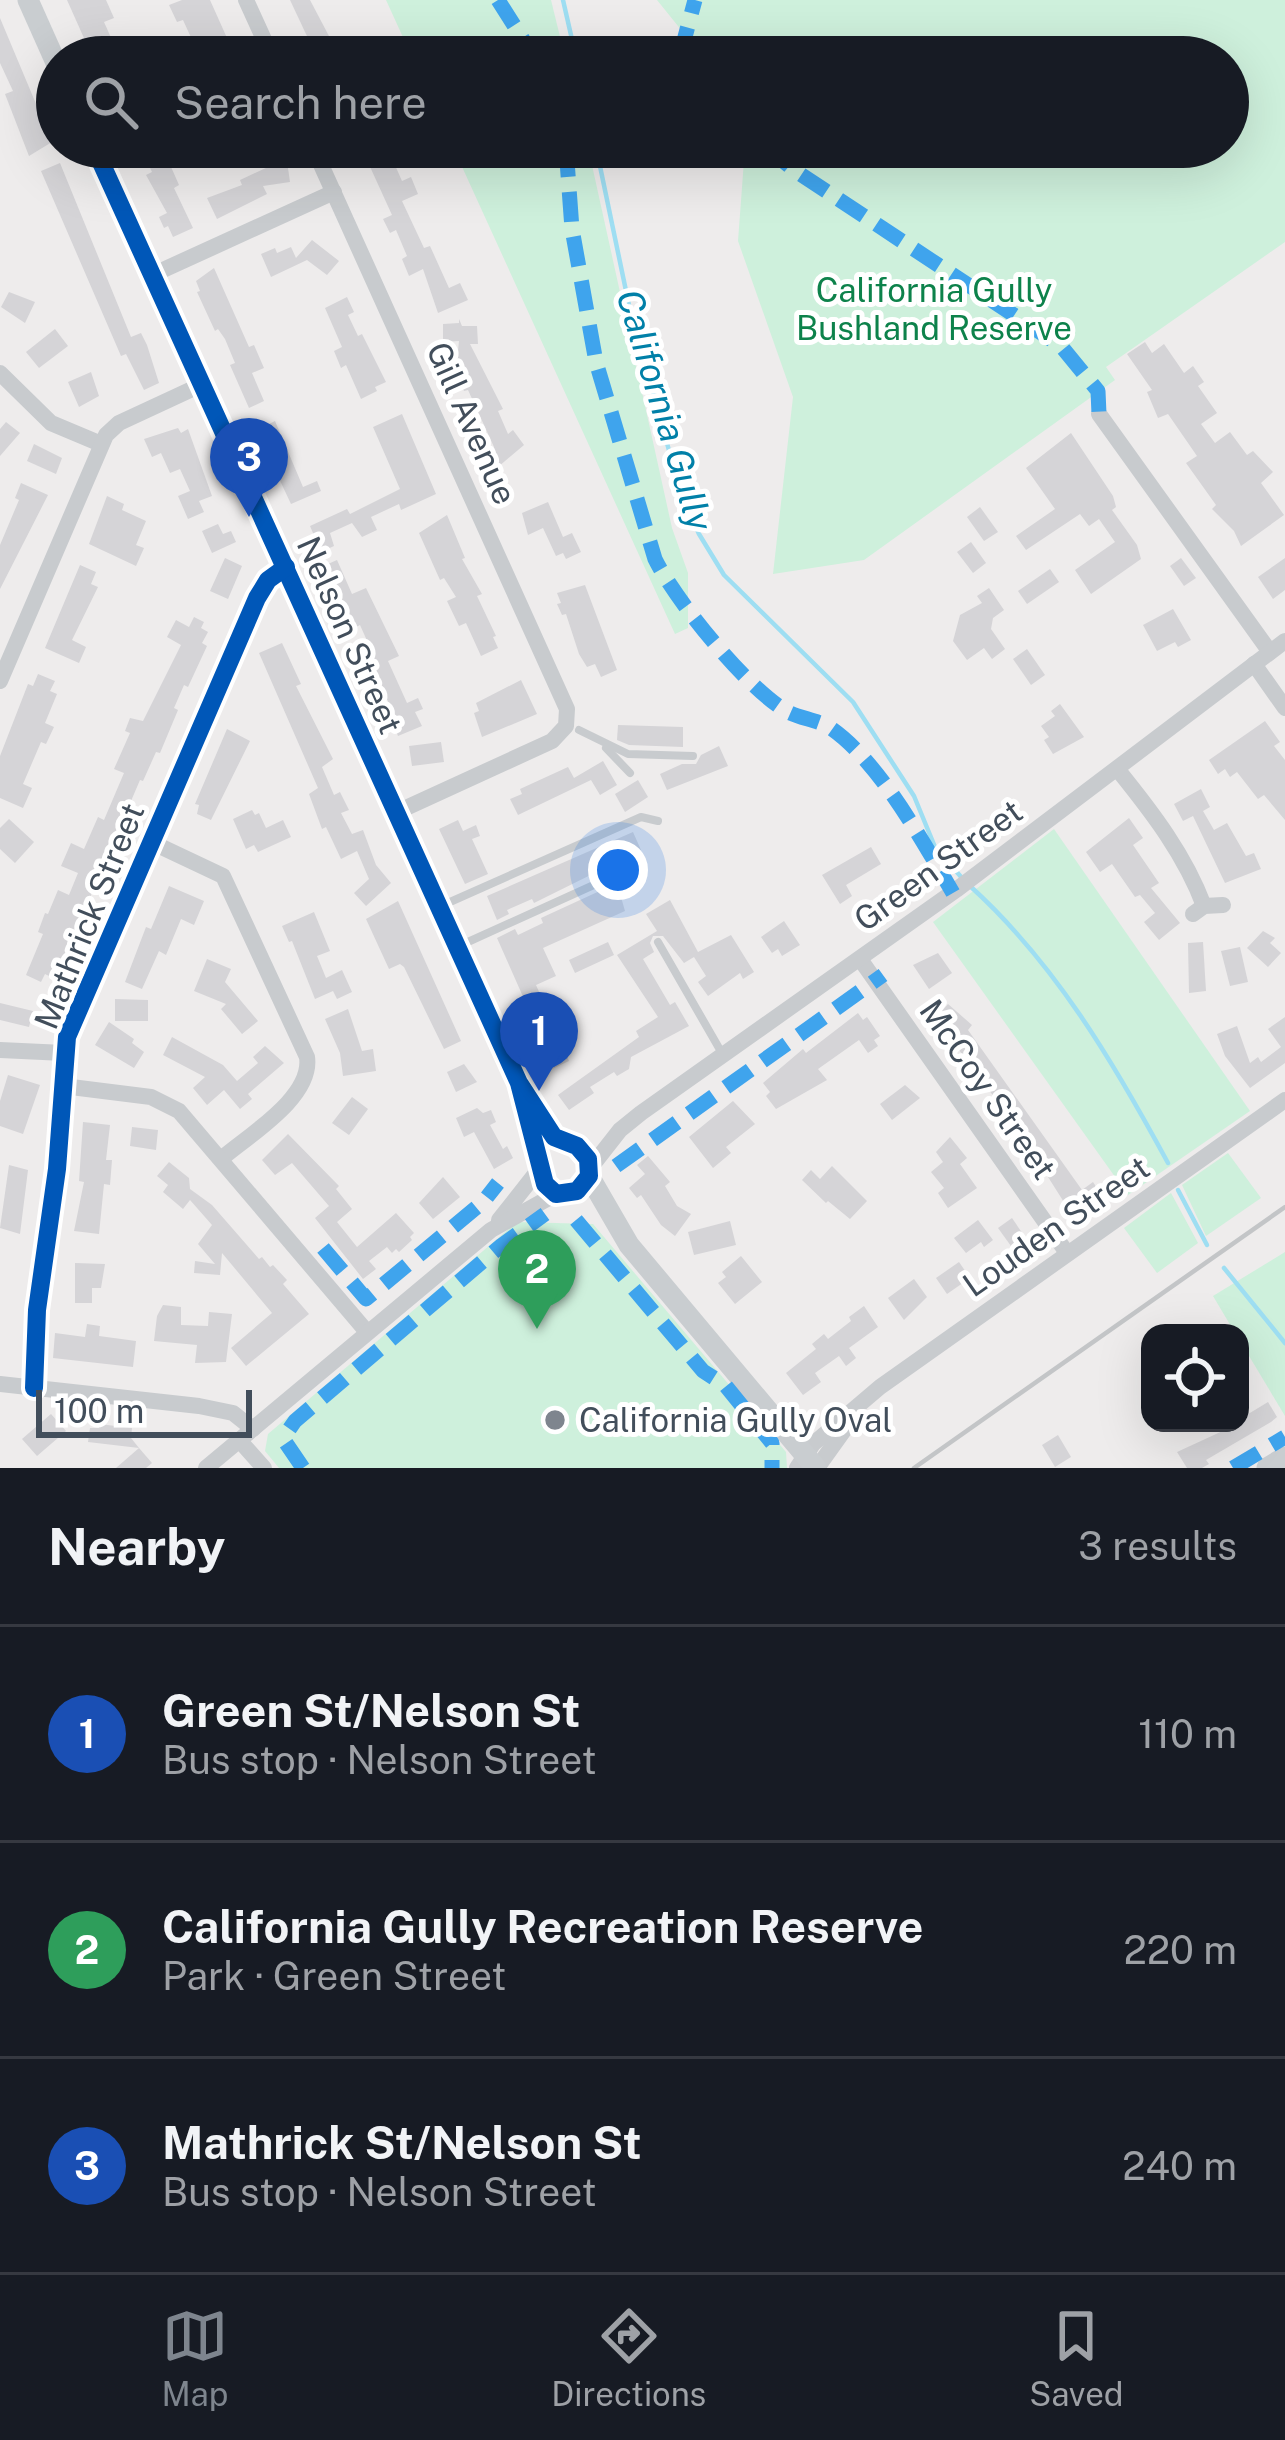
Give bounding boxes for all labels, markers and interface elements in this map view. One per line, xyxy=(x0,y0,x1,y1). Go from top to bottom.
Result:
search box xyxy=(36,36,1249,168)
icon: search xyxy=(78,69,144,135)
text: Search here xyxy=(174,76,427,129)
park label: California Gully Bushland Reserve xyxy=(796,271,1072,347)
water label: California Gully xyxy=(608,284,722,536)
street label: Gill Avenue xyxy=(419,336,525,510)
pin: 3 xyxy=(210,418,288,517)
street label: Nelson Street xyxy=(290,531,410,739)
street label: Green Street xyxy=(847,792,1029,938)
street label: Mathrick Street xyxy=(26,798,152,1034)
your location xyxy=(588,840,648,900)
pin: 1 xyxy=(500,992,578,1091)
street label: McCoy Street xyxy=(912,992,1064,1186)
street label: Louden Street xyxy=(956,1148,1156,1304)
pin: 2 xyxy=(498,1230,576,1329)
map controls xyxy=(1141,1324,1249,1432)
button: locate xyxy=(1141,1324,1249,1432)
scale bar xyxy=(36,1384,252,1437)
text: 100 m xyxy=(54,1392,144,1430)
place label: California Gully Oval xyxy=(579,1401,892,1439)
marker: California Gully Oval xyxy=(542,1407,568,1433)
text: Nearby xyxy=(48,1517,225,1576)
text: 3 results xyxy=(1078,1523,1237,1569)
text: Green St/Nelson St xyxy=(162,1684,580,1737)
text: 1 xyxy=(79,1711,95,1757)
text: 110 m xyxy=(1138,1711,1237,1757)
text: Bus stop · Nelson Street xyxy=(162,1737,597,1783)
text: California Gully Recreation Reserve xyxy=(162,1900,923,1953)
text: 2 xyxy=(75,1927,99,1973)
text: 220 m xyxy=(1123,1927,1237,1973)
text: Park · Green Street xyxy=(162,1953,506,1999)
text: Mathrick St/Nelson St xyxy=(162,2116,641,2169)
text: 3 xyxy=(74,2143,100,2189)
text: 240 m xyxy=(1122,2143,1237,2189)
text: Bus stop · Nelson Street xyxy=(162,2169,597,2215)
tab: Map xyxy=(161,2303,228,2413)
tab: Directions xyxy=(551,2303,706,2413)
tab: Saved xyxy=(1029,2303,1124,2413)

